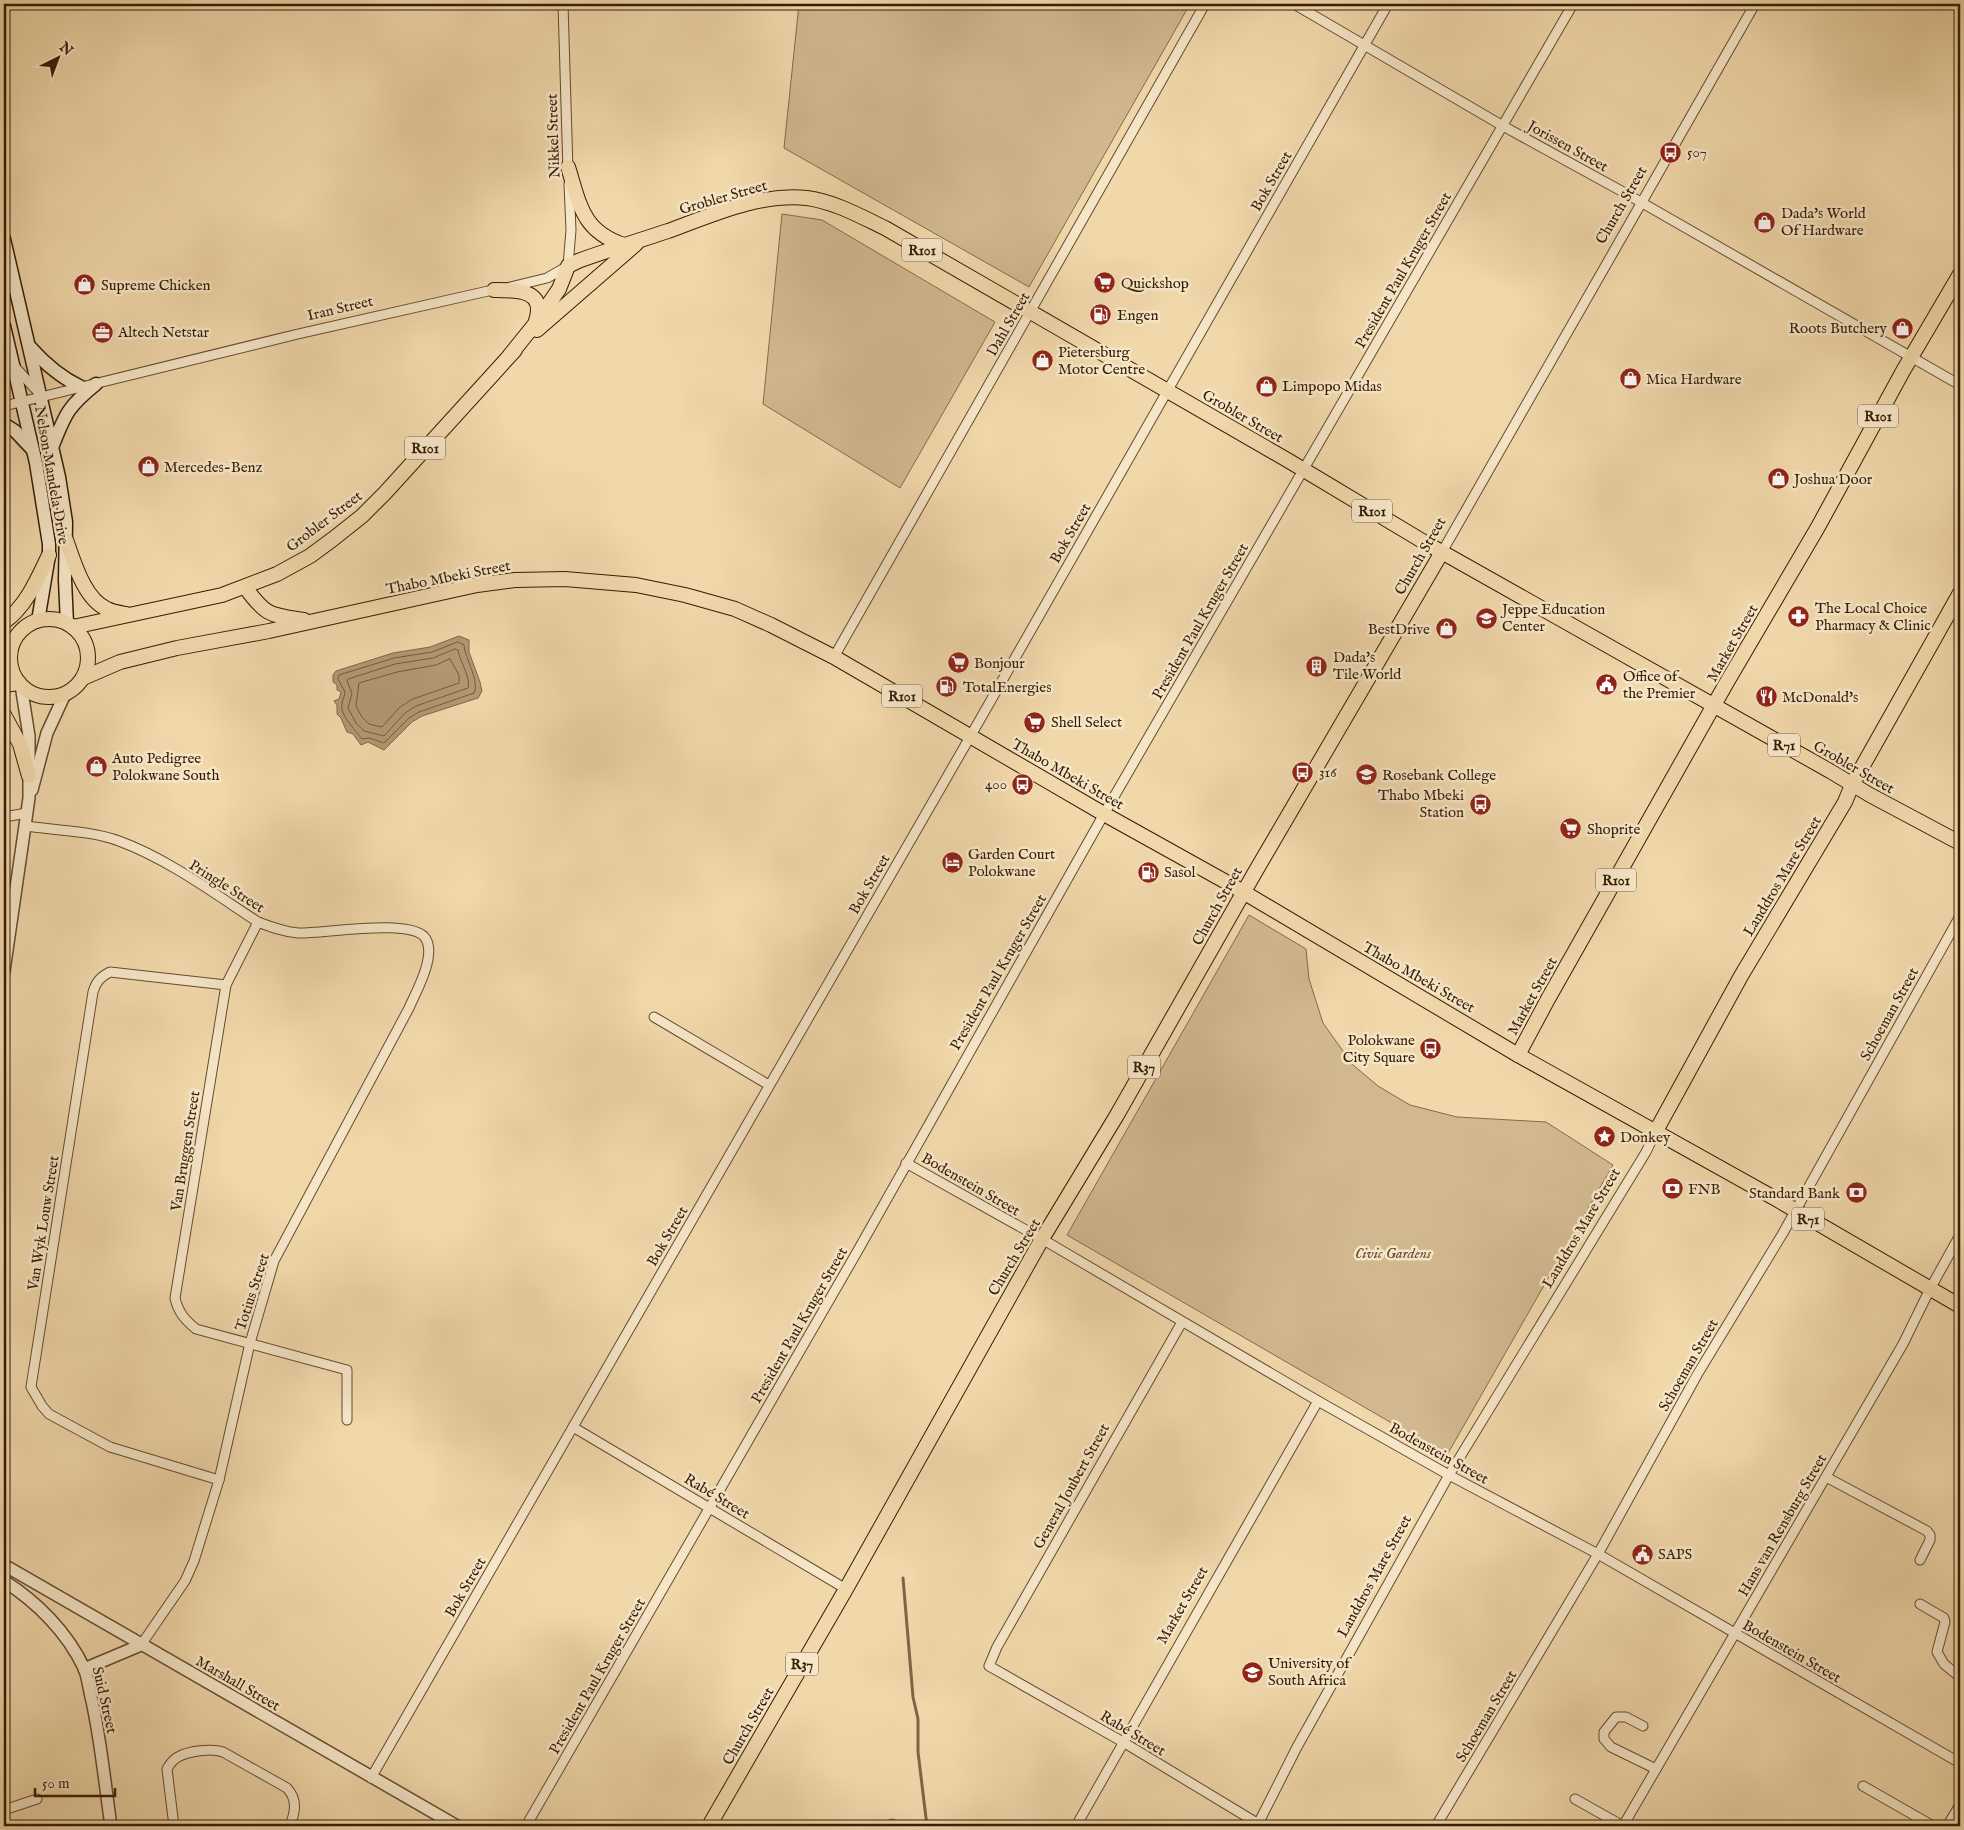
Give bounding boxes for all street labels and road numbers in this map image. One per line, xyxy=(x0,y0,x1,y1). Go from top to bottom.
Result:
street label: Nikkel Street xyxy=(543,93,564,178)
street label: Jorissen Street xyxy=(1522,116,1611,176)
street label: Bok Street xyxy=(1247,148,1296,215)
street label: Church Street xyxy=(1591,163,1651,248)
street label: Grobler Street xyxy=(677,176,769,219)
street label: President Paul Kruger Street xyxy=(1351,189,1456,352)
road number: R101 xyxy=(902,238,942,262)
street label: Dahl Street xyxy=(982,289,1034,360)
street label: Iran Street xyxy=(305,292,375,325)
street label: Grobler Street xyxy=(1199,386,1287,447)
street label: Nelson Mandela Drive xyxy=(30,404,73,546)
road number: R101 xyxy=(1858,404,1898,428)
road number: R101 xyxy=(405,436,445,459)
street label: Grobler Street xyxy=(282,487,366,556)
street label: Bok Street xyxy=(1046,500,1095,567)
road number: R101 xyxy=(1352,500,1392,522)
street label: Church Street xyxy=(1390,514,1450,599)
street label: President Paul Kruger Street xyxy=(1148,540,1253,703)
street label: Thabo Mbeki Street xyxy=(384,556,512,599)
street label: Market Street xyxy=(1703,601,1762,685)
road number: R101 xyxy=(882,684,922,708)
road number: R71 xyxy=(1768,734,1800,756)
street label: Thabo Mbeki Street xyxy=(1008,735,1127,814)
street label: Grobler Street xyxy=(1810,737,1898,798)
street label: Landdros Mare Street xyxy=(1739,813,1826,940)
street label: Bok Street xyxy=(845,851,894,918)
street label: Pringle Street xyxy=(185,856,268,917)
street label: Church Street xyxy=(1188,864,1247,949)
road number: R101 xyxy=(1596,868,1636,892)
street label: President Paul Kruger Street xyxy=(946,891,1051,1054)
street label: Thabo Mbeki Street xyxy=(1359,938,1478,1017)
street label: Market Street xyxy=(1503,954,1562,1039)
street label: Schoeman Street xyxy=(1856,964,1923,1064)
road number: R37 xyxy=(1128,1056,1160,1078)
street label: Van Bruggen Street xyxy=(166,1090,204,1214)
street label: Bodenstein Street xyxy=(918,1149,1023,1220)
street label: Van Wyk Louw Street xyxy=(23,1154,64,1293)
street label: Landdros Mare Street xyxy=(1538,1165,1625,1292)
street label: Bok Street xyxy=(643,1203,692,1270)
road number: R71 xyxy=(1792,1208,1824,1230)
street label: Church Street xyxy=(984,1215,1045,1299)
street label: President Paul Kruger Street xyxy=(747,1244,852,1407)
street label: Totius Street xyxy=(231,1251,274,1333)
street label: Schoeman Street xyxy=(1654,1316,1723,1415)
street label: Bodenstein Street xyxy=(1386,1418,1492,1489)
street label: General Joubert Street xyxy=(1029,1420,1114,1552)
street label: Hans van Rensburg Street xyxy=(1734,1450,1831,1600)
street label: Rabé Street xyxy=(680,1469,753,1523)
street label: Landdros Mare Street xyxy=(1333,1512,1416,1641)
street label: Bok Street xyxy=(441,1554,490,1621)
street label: Market Street xyxy=(1153,1563,1212,1647)
street label: President Paul Kruger Street xyxy=(545,1595,650,1758)
street label: Bodenstein Street xyxy=(1739,1616,1844,1687)
street label: Marshall Street xyxy=(192,1652,283,1715)
road number: R37 xyxy=(786,1652,818,1676)
street label: Suid Street xyxy=(88,1665,121,1735)
street label: Schoeman Street xyxy=(1452,1667,1521,1766)
street label: Church Street xyxy=(718,1684,778,1769)
street label: Rabé Street xyxy=(1096,1706,1169,1760)

